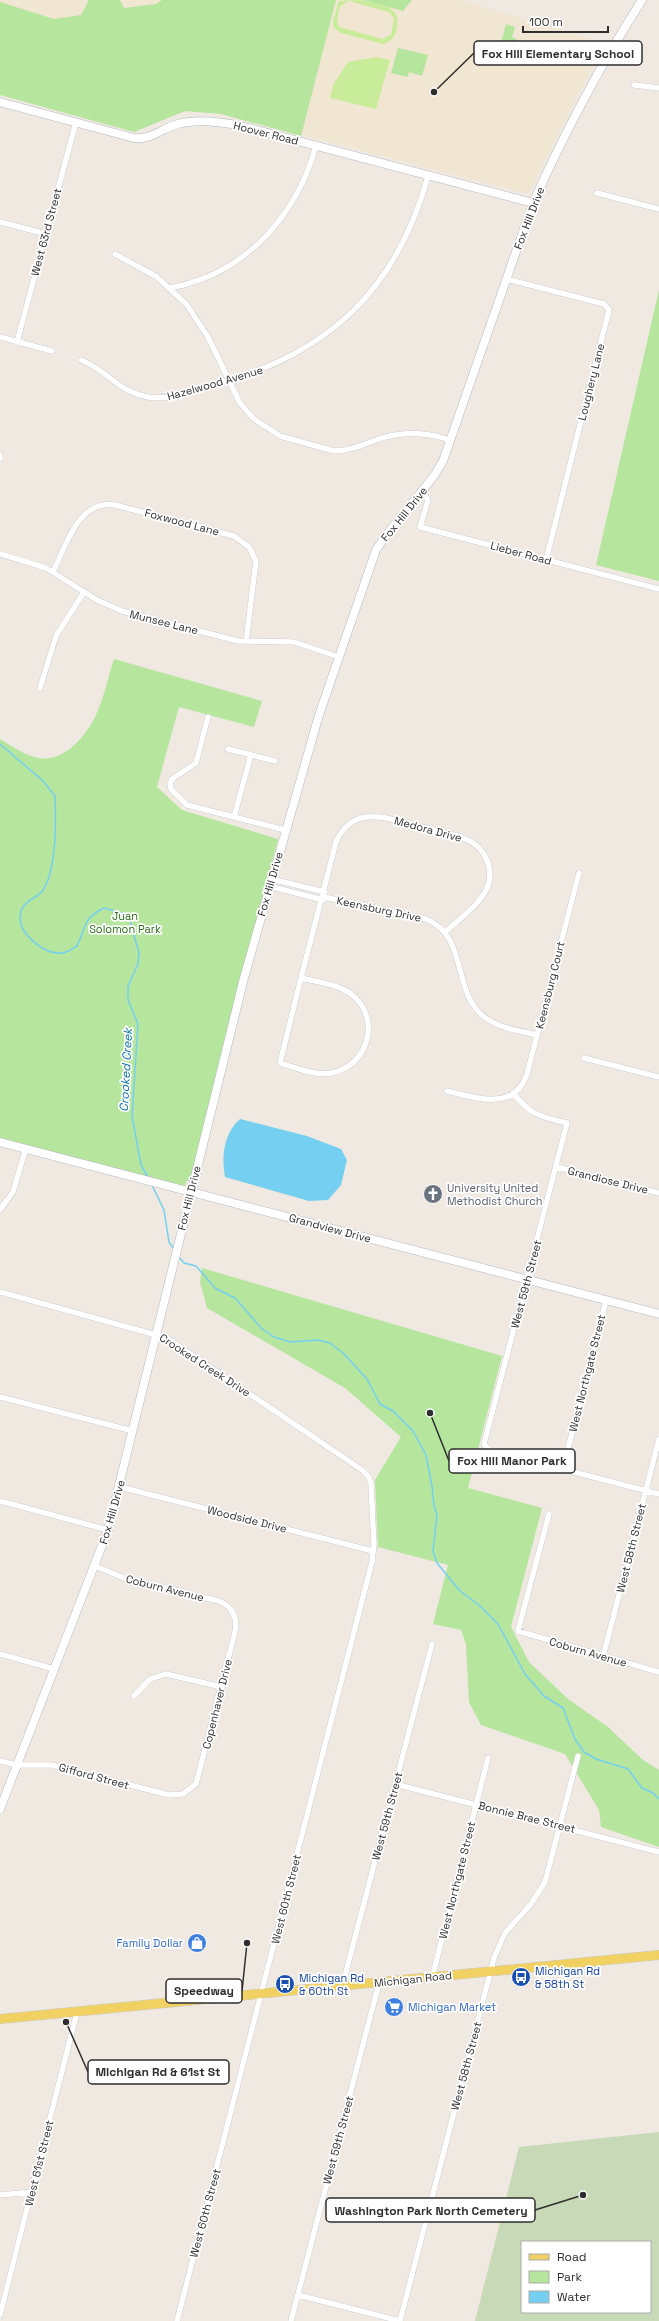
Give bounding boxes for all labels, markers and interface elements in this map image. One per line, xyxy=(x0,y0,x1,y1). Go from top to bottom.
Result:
scale bar xyxy=(523,8,608,34)
text: 100 m xyxy=(529,14,563,30)
callout: Fox Hill Elementary School xyxy=(474,41,642,65)
text: Fox Hill Elementary School xyxy=(482,46,634,62)
street label: Hoover Road xyxy=(232,118,300,148)
street label: Fox Hill Drive xyxy=(511,185,547,251)
street label: West 63rd Street xyxy=(28,187,64,277)
street label: Loughery Lane xyxy=(575,342,607,422)
street label: Hazelwood Avenue xyxy=(165,363,265,403)
street label: Fox Hill Drive xyxy=(378,484,430,544)
street label: Foxwood Lane xyxy=(143,505,221,539)
street label: Lieber Road xyxy=(489,538,553,568)
street label: Munsee Lane xyxy=(128,607,200,637)
street label: Medora Drive xyxy=(393,813,463,845)
street label: Fox Hill Drive xyxy=(254,850,286,918)
street label: Keensburg Drive xyxy=(335,893,423,925)
park label: Juan Solomon Park xyxy=(89,909,161,936)
street label: Keensburg Court xyxy=(532,940,568,1030)
water label: Crooked Creek xyxy=(116,1026,136,1112)
street label: Grandiose Drive xyxy=(566,1163,650,1197)
street label: Fox Hill Drive xyxy=(174,1164,204,1232)
place label: University United Methodist Church xyxy=(447,1181,542,1208)
church icon: University United Methodist Church xyxy=(422,1183,444,1205)
street label: Grandview Drive xyxy=(287,1210,373,1246)
street label: West 59th Street xyxy=(507,1238,545,1330)
street label: West Northgate Street xyxy=(566,1313,608,1433)
street label: Crooked Creek Drive xyxy=(157,1330,253,1400)
callout: Fox Hill Manor Park xyxy=(449,1449,575,1473)
text: Fox Hill Manor Park xyxy=(457,1453,567,1469)
street label: Fox Hill Drive xyxy=(96,1478,128,1546)
street label: Woodside Drive xyxy=(206,1502,288,1536)
street label: West 58th Street xyxy=(613,1502,649,1594)
street label: Coburn Avenue xyxy=(124,1572,206,1604)
street label: Coburn Avenue xyxy=(548,1634,628,1670)
street label: Copenhaver Drive xyxy=(199,1657,235,1751)
street label: Gifford Street xyxy=(57,1760,131,1792)
street label: West 59th Street xyxy=(368,1770,406,1862)
street label: Bonnie Brae Street xyxy=(477,1798,577,1836)
street label: West Northgate Street xyxy=(436,1820,478,1940)
street label: West 60th Street xyxy=(268,1853,304,1945)
shop icon: Family Dollar xyxy=(186,1932,208,1954)
place label: Family Dollar xyxy=(116,1936,183,1950)
place label: Michigan Rd & 58th St xyxy=(535,1964,600,1991)
bus stop icon: Michigan Rd & 58th St xyxy=(510,1966,532,1988)
street label: Michigan Road xyxy=(373,1968,453,1990)
place label: Michigan Rd & 60th St xyxy=(299,1971,364,1998)
bus stop icon: Michigan Rd & 60th St xyxy=(274,1973,296,1995)
callout: Speedway xyxy=(166,1979,242,2003)
text: Speedway xyxy=(174,1983,234,1999)
supermarket icon: Michigan Market xyxy=(383,1996,405,2018)
place label: Michigan Market xyxy=(408,2000,496,2014)
street label: West 58th Street xyxy=(447,2020,485,2112)
callout: Michigan Rd & 61st St xyxy=(88,2060,229,2084)
text: Michigan Rd & 61st St xyxy=(95,2064,221,2080)
street label: West 59th Street xyxy=(319,2094,357,2186)
street label: West 61st Street xyxy=(22,2119,56,2207)
street label: West 60th Street xyxy=(186,2167,224,2259)
callout: Washington Park North Cemetery xyxy=(326,2198,535,2222)
text: Washington Park North Cemetery xyxy=(334,2203,528,2219)
legend xyxy=(521,2241,651,2313)
text: Road xyxy=(557,2249,586,2265)
text: Park xyxy=(557,2269,582,2285)
text: Water xyxy=(557,2289,591,2305)

